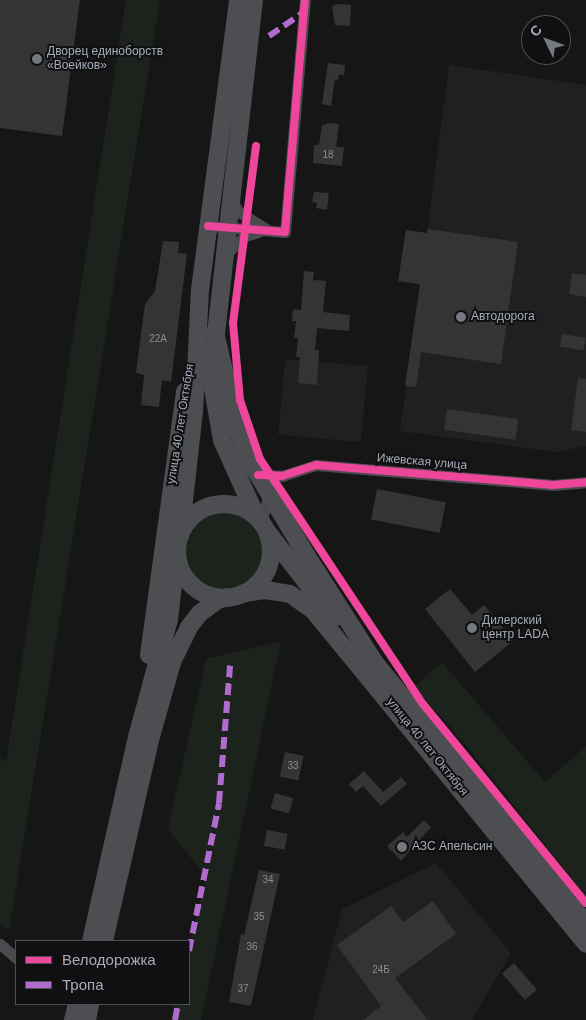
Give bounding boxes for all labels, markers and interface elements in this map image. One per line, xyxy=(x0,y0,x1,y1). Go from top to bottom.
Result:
north arrow xyxy=(521,15,571,65)
text: С xyxy=(526,22,545,40)
place label: Дворец единоборств «Воейков» xyxy=(47,45,163,73)
marker: Дворец единоборств «Воейков» xyxy=(31,53,43,65)
house number: 18 xyxy=(322,149,334,161)
place label: Автодорога xyxy=(471,310,535,324)
marker: Автодорога xyxy=(455,311,467,323)
house number: 22А xyxy=(149,333,167,345)
street label: улица 40 лет Октября xyxy=(164,363,198,485)
street label: Ижевская улица xyxy=(376,451,468,473)
place label: Дилерский центр LADA xyxy=(482,614,549,642)
marker: Дилерский центр LADA xyxy=(466,622,478,634)
street label: улица 40 лет Октября xyxy=(383,695,471,799)
house number: 33 xyxy=(287,760,299,772)
place label: АЗС Апельсин xyxy=(412,840,492,854)
marker: АЗС Апельсин xyxy=(396,841,408,853)
house number: 34 xyxy=(262,874,274,886)
house number: 35 xyxy=(253,911,265,923)
legend xyxy=(15,940,190,1005)
house number: 36 xyxy=(246,941,258,953)
text: Велодорожка xyxy=(62,951,156,968)
house number: 24Б xyxy=(372,964,390,976)
text: Тропа xyxy=(62,976,103,993)
house number: 37 xyxy=(237,983,249,995)

